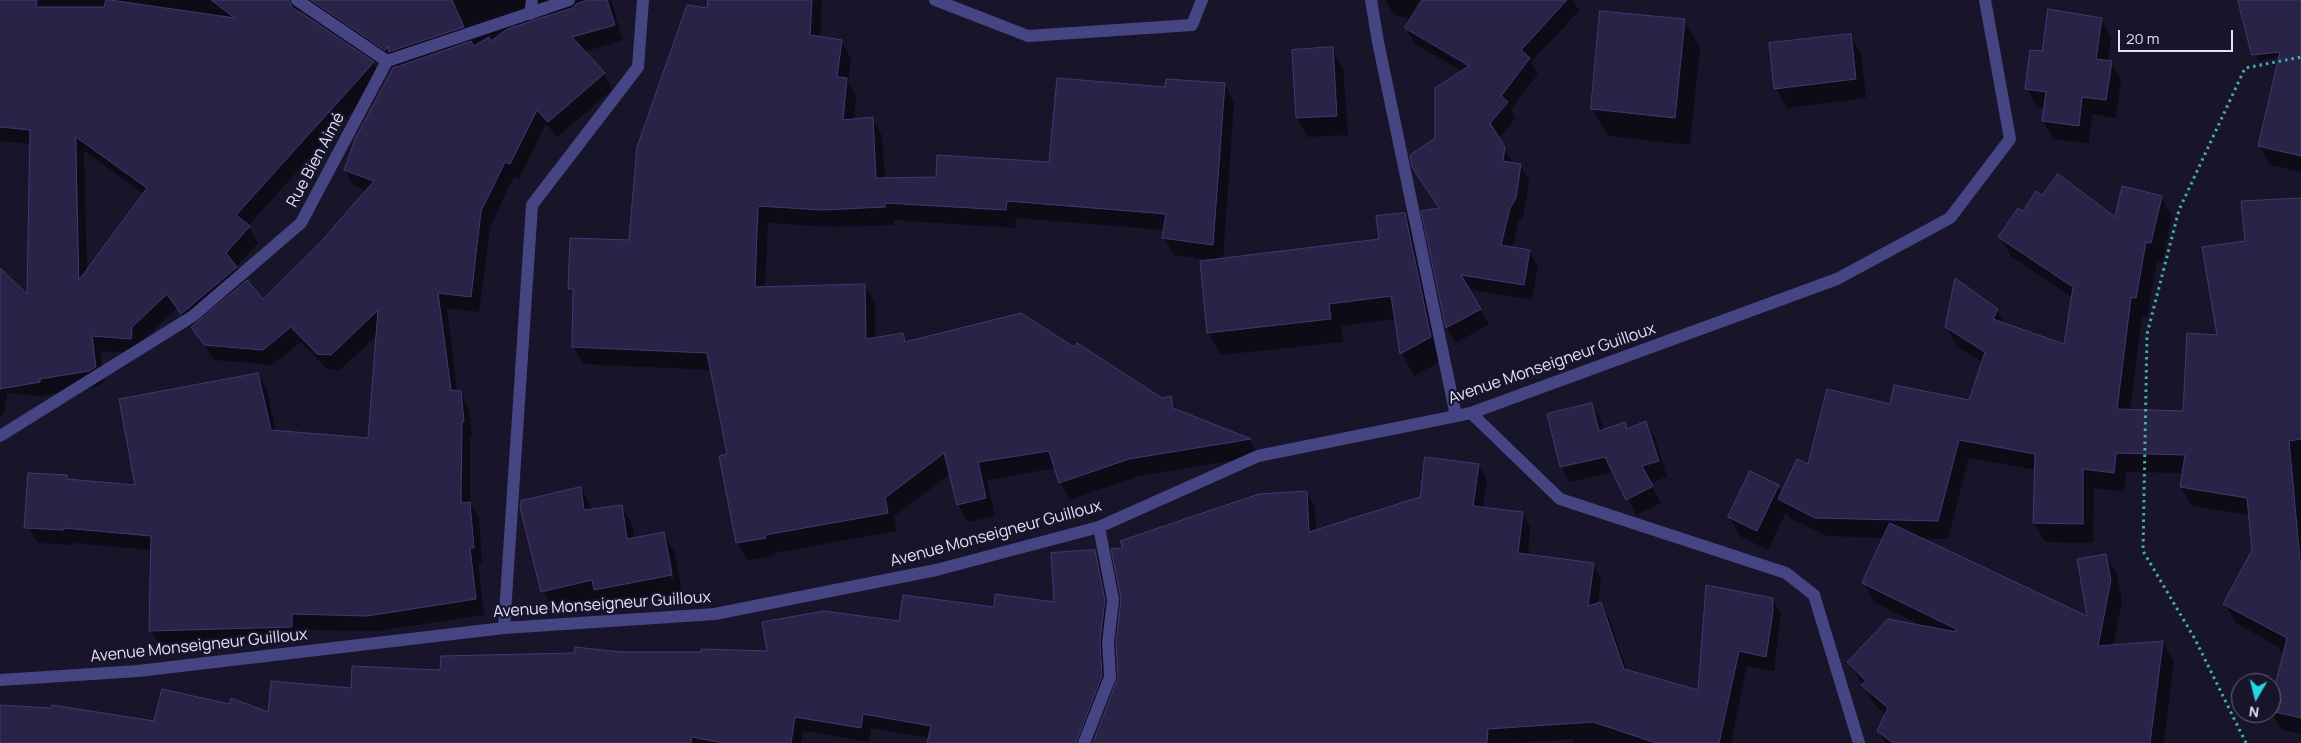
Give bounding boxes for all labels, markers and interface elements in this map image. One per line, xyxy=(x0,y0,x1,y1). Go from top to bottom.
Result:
scale bar xyxy=(2121,20,2236,52)
text: 20 m xyxy=(2126,28,2159,49)
street label: Rue Bien Aimé xyxy=(283,109,349,211)
street label: Avenue Monseigneur Guilloux xyxy=(1446,319,1658,409)
street label: Avenue Monseigneur Guilloux xyxy=(888,497,1104,571)
street label: Avenue Monseigneur Guilloux xyxy=(493,588,711,622)
street label: Avenue Monseigneur Guilloux xyxy=(90,625,308,667)
north arrow xyxy=(2231,673,2281,723)
text: N xyxy=(2248,702,2260,722)

